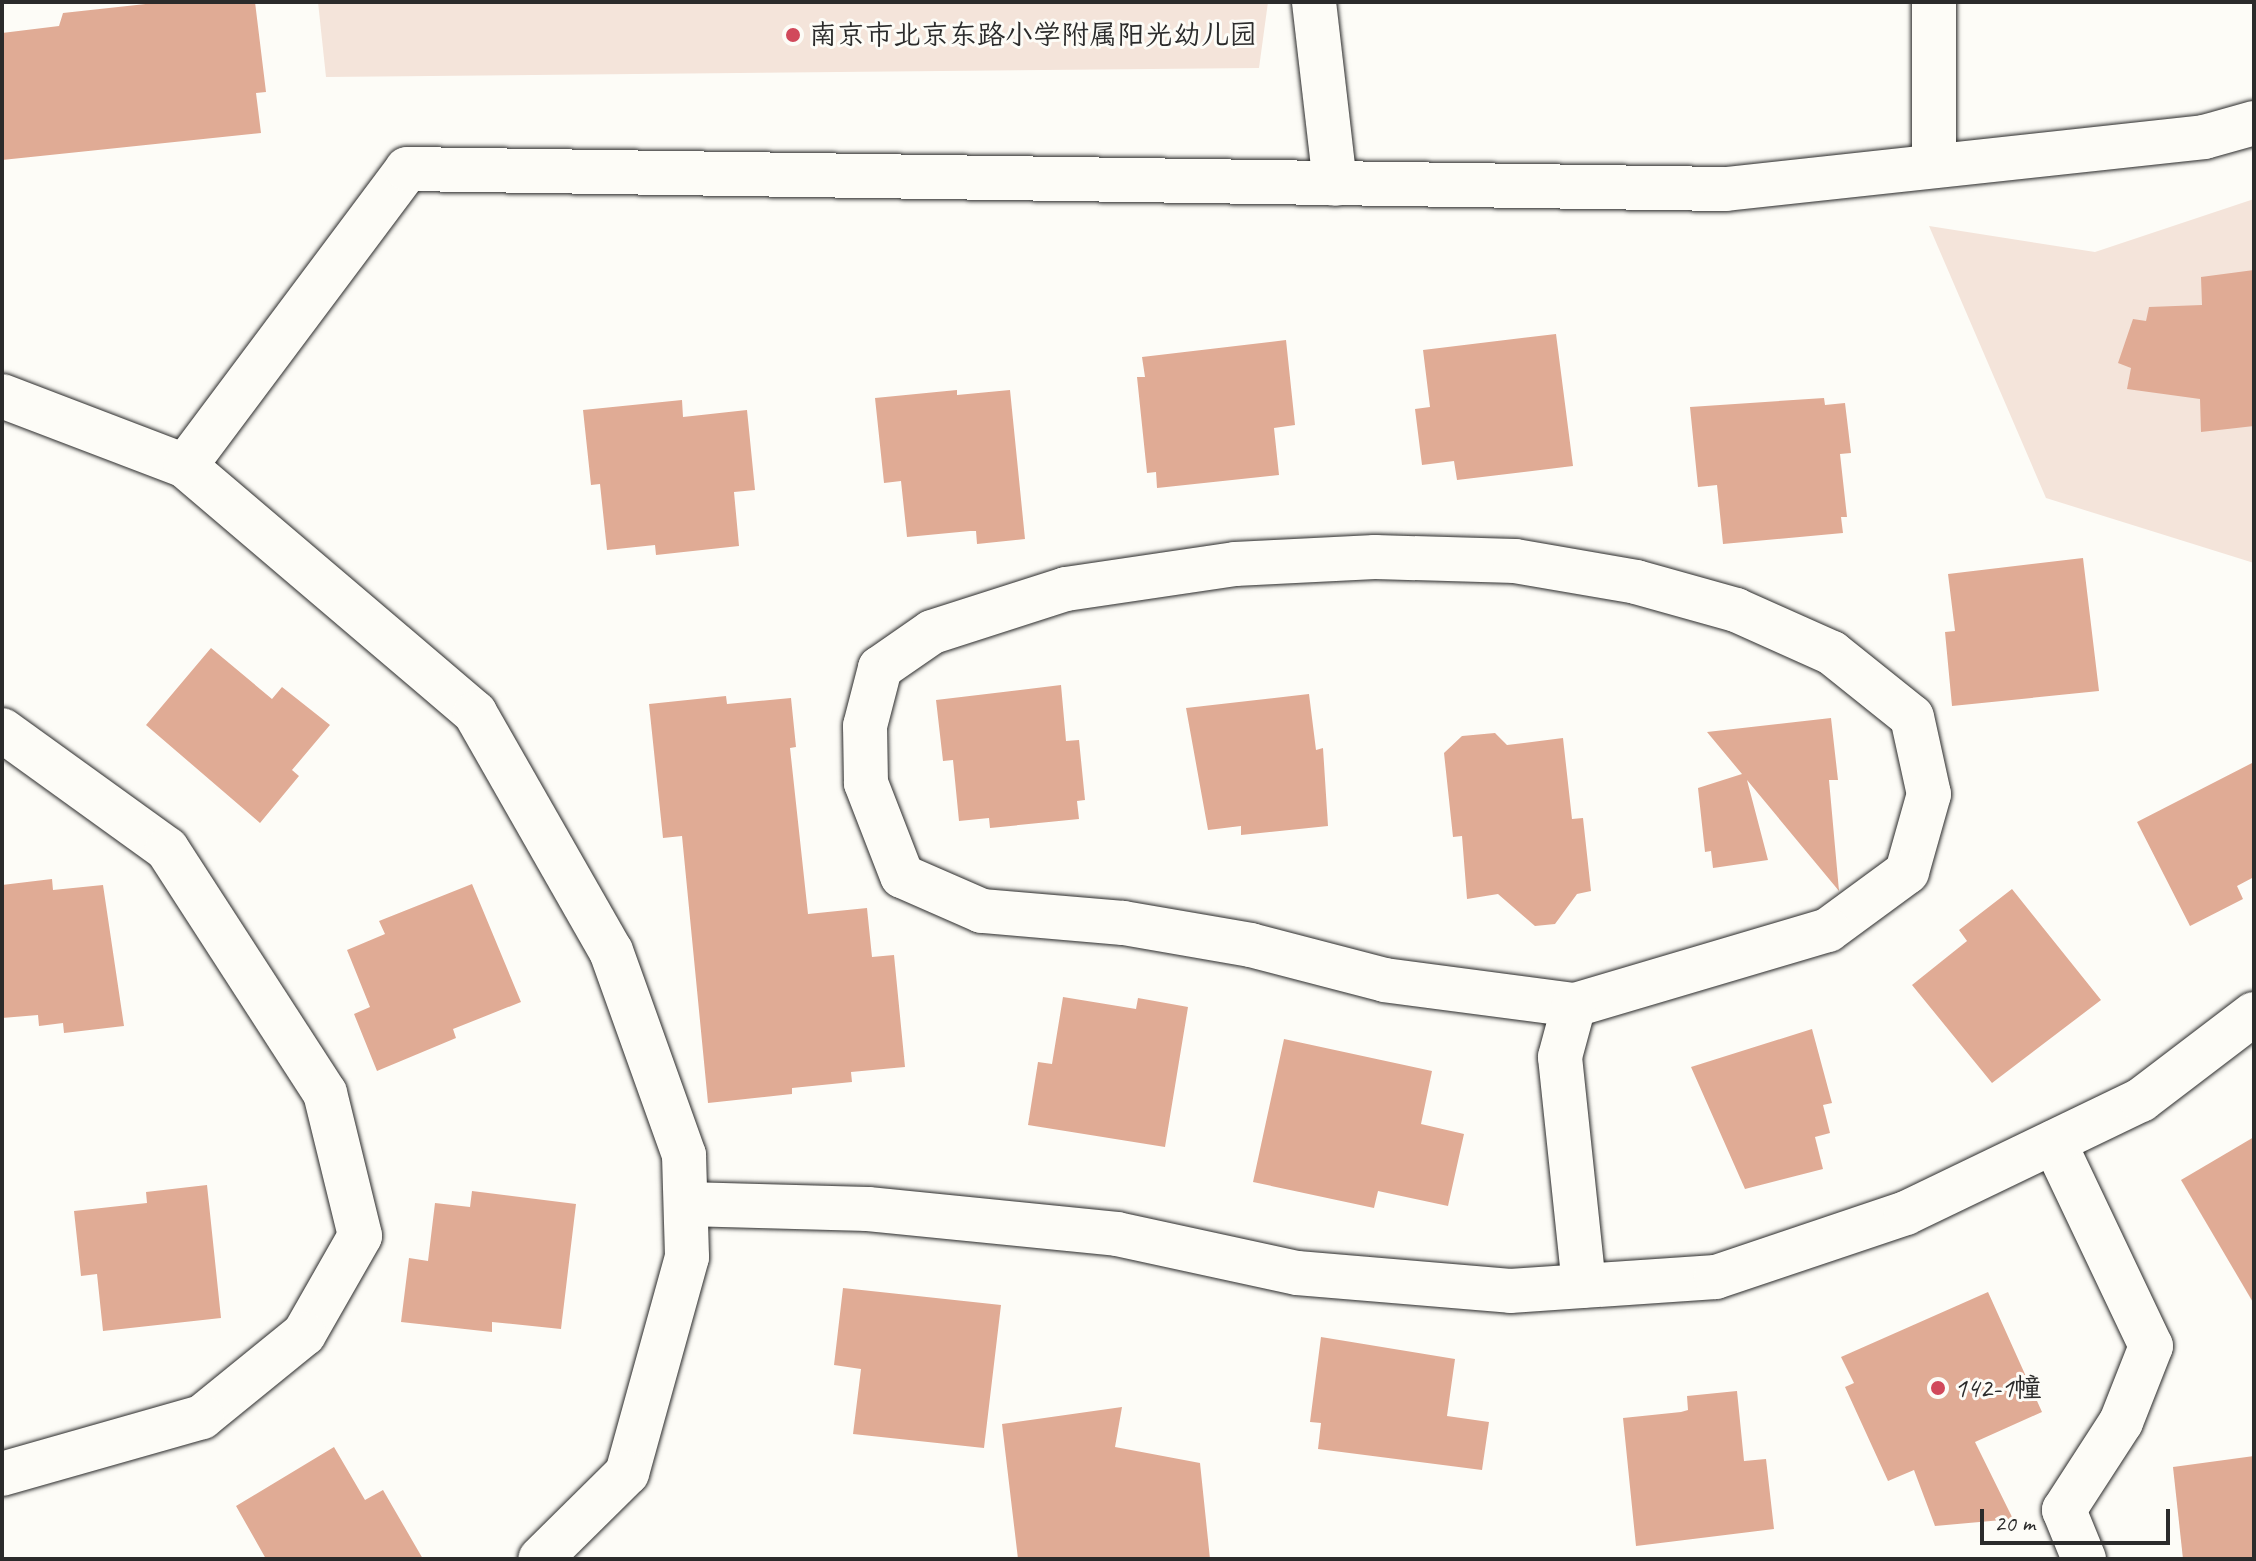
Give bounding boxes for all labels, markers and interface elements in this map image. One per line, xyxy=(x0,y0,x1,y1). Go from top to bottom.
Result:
place label: 南京市北京东路小学附属阳光幼儿园 xyxy=(809,18,1257,52)
marker: 南京市北京东路小学附属阳光幼儿园 xyxy=(784,26,802,44)
place label: 142-1幢 xyxy=(1954,1371,2042,1405)
marker: 142-1幢 xyxy=(1929,1379,1947,1397)
scale bar xyxy=(1984,1493,2174,1543)
text: 20 m xyxy=(1994,1508,2035,1538)

